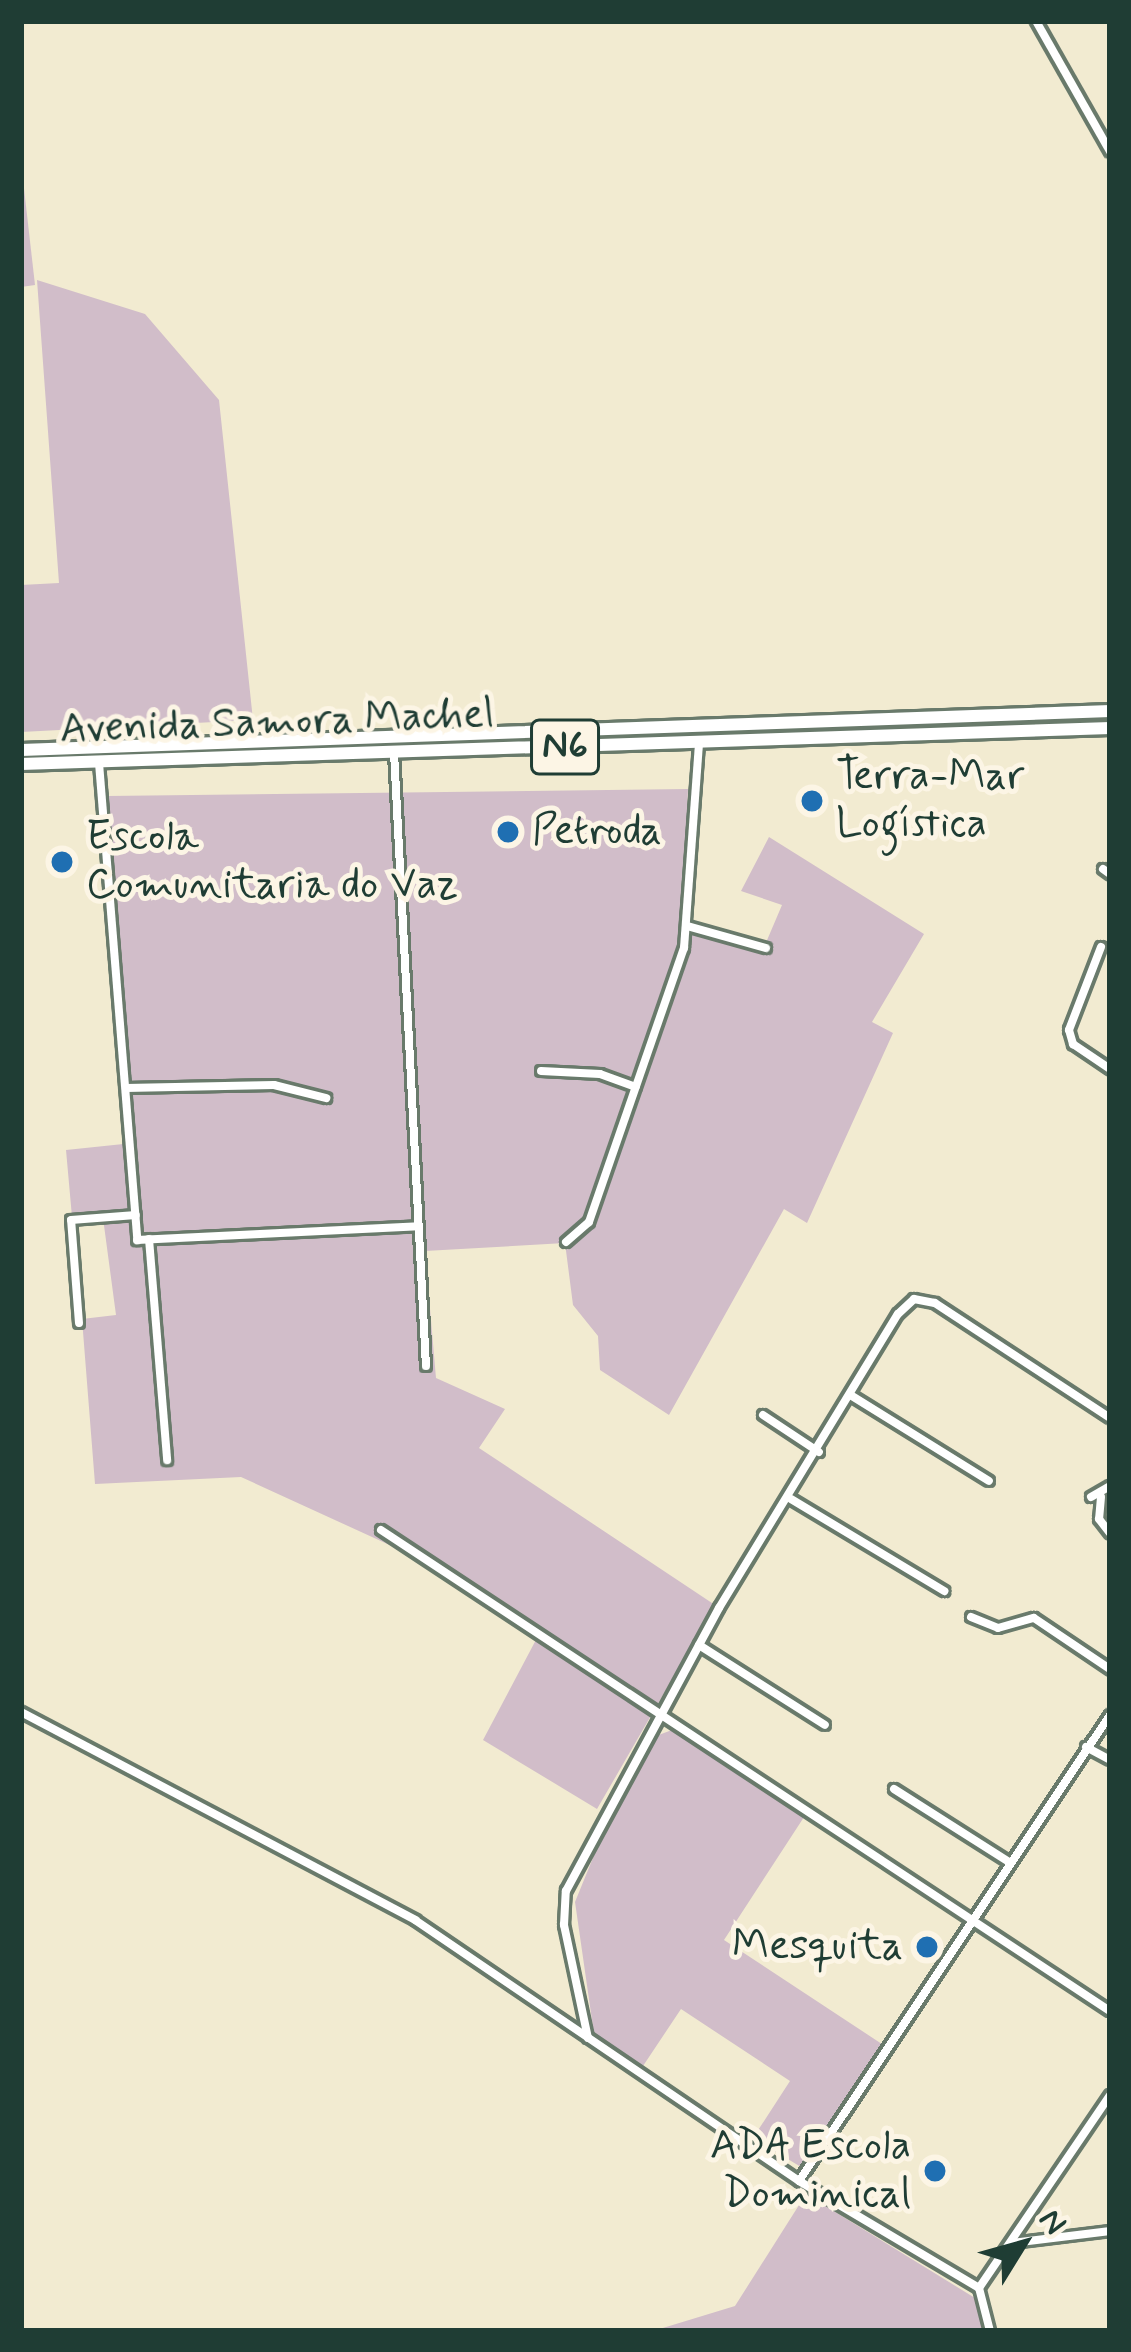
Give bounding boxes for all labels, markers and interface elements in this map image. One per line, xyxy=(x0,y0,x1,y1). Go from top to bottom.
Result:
street label: Avenida Samora Machel xyxy=(56,690,498,756)
road number: N6 xyxy=(529,714,601,780)
place label: Terra-Mar Logística xyxy=(836,752,1024,850)
marker: Terra-Mar Logística xyxy=(799,788,825,814)
place label: Petroda xyxy=(532,807,662,857)
place label: Escola Comunitaria do Vaz xyxy=(86,813,459,912)
marker: Petroda xyxy=(495,819,521,845)
marker: Escola Comunitaria do Vaz xyxy=(49,849,75,875)
place label: Mesquita xyxy=(732,1922,903,1972)
marker: Mesquita xyxy=(914,1934,940,1960)
place label: ADA Escola Dominical xyxy=(706,2122,911,2220)
marker: ADA Escola Dominical xyxy=(922,2158,948,2184)
north arrow xyxy=(963,2184,1083,2304)
text: N xyxy=(1028,2200,1076,2244)

